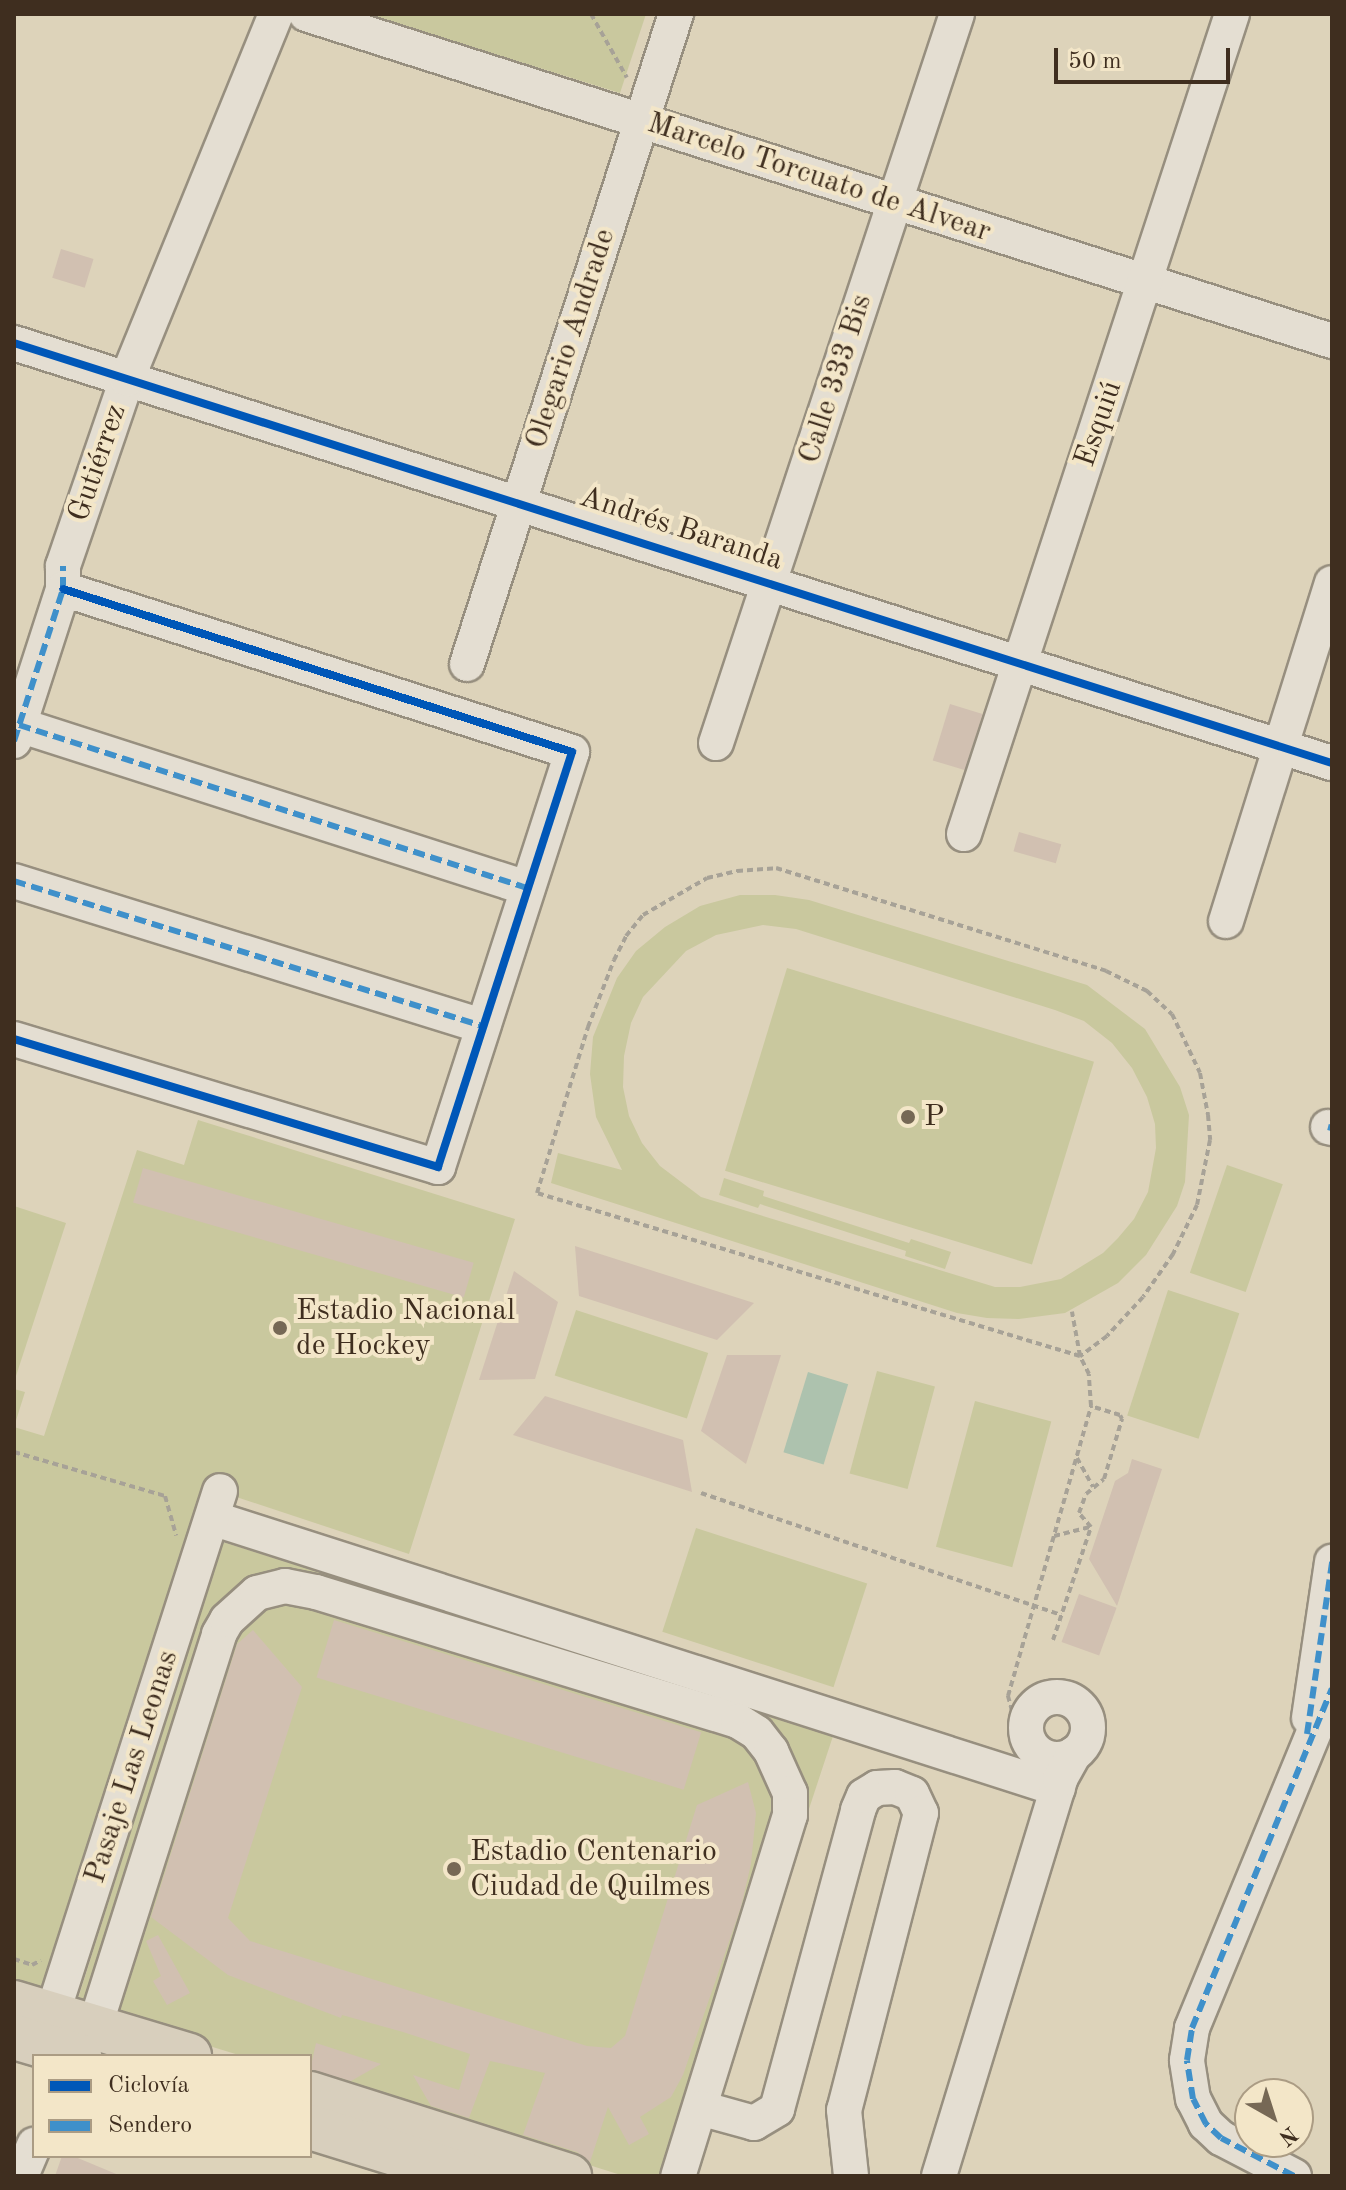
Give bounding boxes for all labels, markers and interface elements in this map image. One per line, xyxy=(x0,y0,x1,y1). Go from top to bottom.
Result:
scale bar xyxy=(1058,32,1234,82)
text: 50 m xyxy=(1068,50,1122,74)
street label: Marcelo Torcuato de Alvear xyxy=(643,105,995,251)
street label: Olegario Andrade xyxy=(519,225,623,453)
street label: Calle 333 Bis xyxy=(792,290,880,468)
street label: Esquiú xyxy=(1068,376,1130,472)
street label: Gutiérrez xyxy=(61,400,135,526)
street label: Andrés Baranda xyxy=(575,479,787,579)
place label: P xyxy=(924,1099,944,1135)
marker: P xyxy=(899,1108,917,1126)
place label: Estadio Nacional de Hockey xyxy=(296,1293,515,1364)
marker: Estadio Nacional de Hockey xyxy=(271,1319,289,1337)
street label: Pasaje Las Leonas xyxy=(77,1646,187,1888)
place label: Estadio Centenario Ciudad de Quilmes xyxy=(470,1834,717,1904)
marker: Estadio Centenario Ciudad de Quilmes xyxy=(445,1860,463,1878)
legend xyxy=(32,2054,312,2158)
text: Ciclovía xyxy=(108,2074,189,2098)
north arrow xyxy=(1234,2078,1314,2158)
text: Sendero xyxy=(108,2114,192,2138)
text: N xyxy=(1274,2121,1301,2149)

